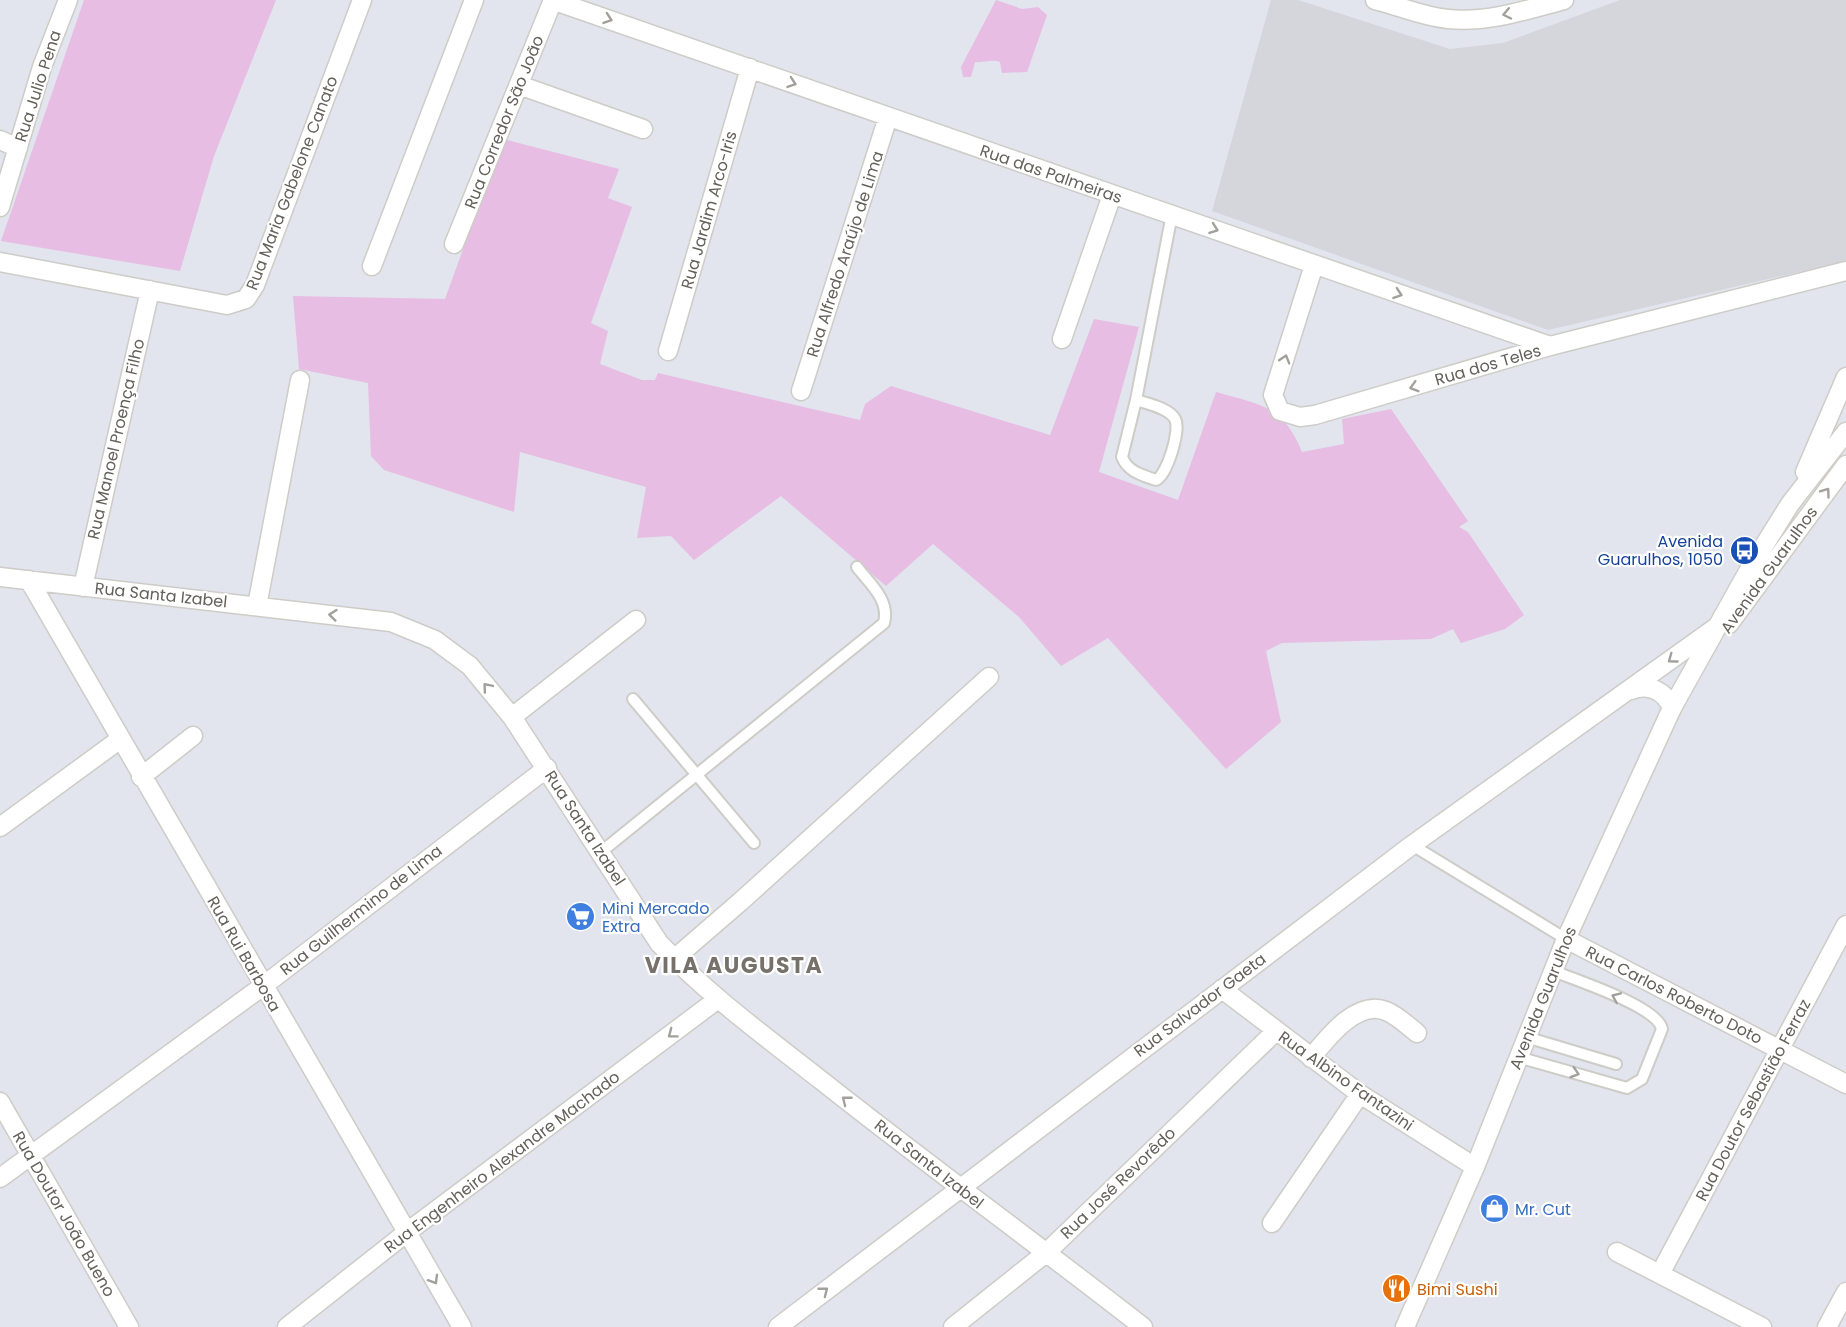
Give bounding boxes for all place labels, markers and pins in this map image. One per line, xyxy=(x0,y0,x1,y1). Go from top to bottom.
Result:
place label: Avenida Guarulhos, 1050 xyxy=(1598,530,1723,571)
bus stop icon: Avenida Guarulhos, 1050 xyxy=(1728,534,1760,566)
place label: Mini Mercado Extra xyxy=(602,897,709,938)
supermarket icon: Mini Mercado Extra xyxy=(565,901,597,933)
shop icon: Mr. Cut xyxy=(1478,1193,1510,1225)
place label: Mr. Cut xyxy=(1515,1198,1571,1221)
restaurant icon: Bimi Sushi xyxy=(1380,1273,1412,1305)
place label: Bimi Sushi xyxy=(1417,1278,1498,1301)

